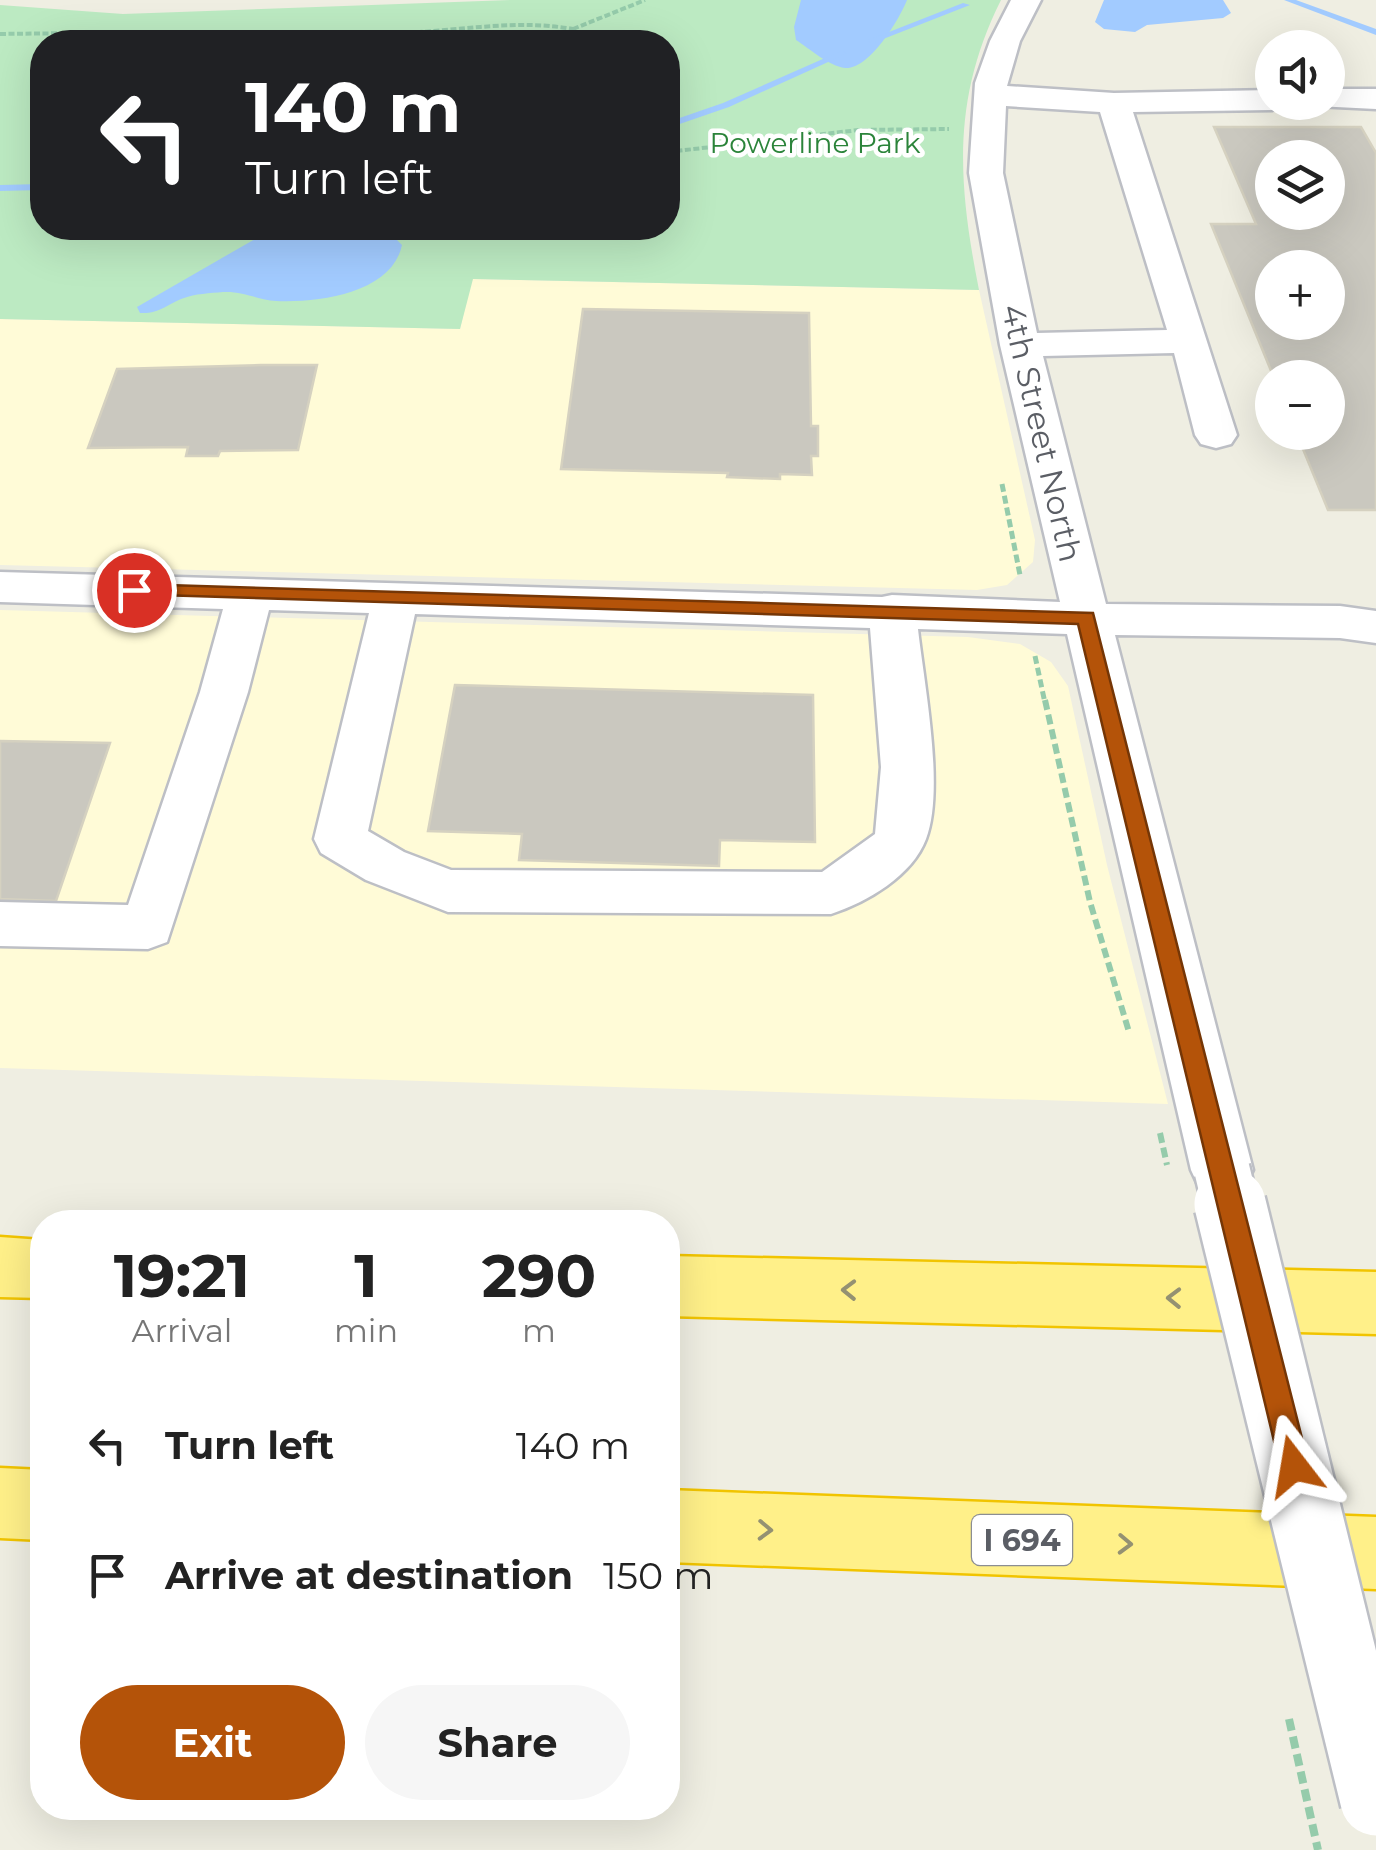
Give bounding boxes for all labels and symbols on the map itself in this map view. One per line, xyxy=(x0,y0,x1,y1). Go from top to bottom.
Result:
park label: Powerline Park xyxy=(709,126,921,160)
street label: 4th Street North xyxy=(993,300,1091,566)
pin xyxy=(92,548,177,633)
one-way arrow xyxy=(840,1280,856,1301)
one-way arrow xyxy=(1165,1288,1181,1309)
position arrow xyxy=(1242,1414,1346,1518)
road number: I 694 xyxy=(972,1515,1072,1565)
one-way arrow xyxy=(757,1519,773,1540)
one-way arrow xyxy=(1117,1533,1133,1554)

